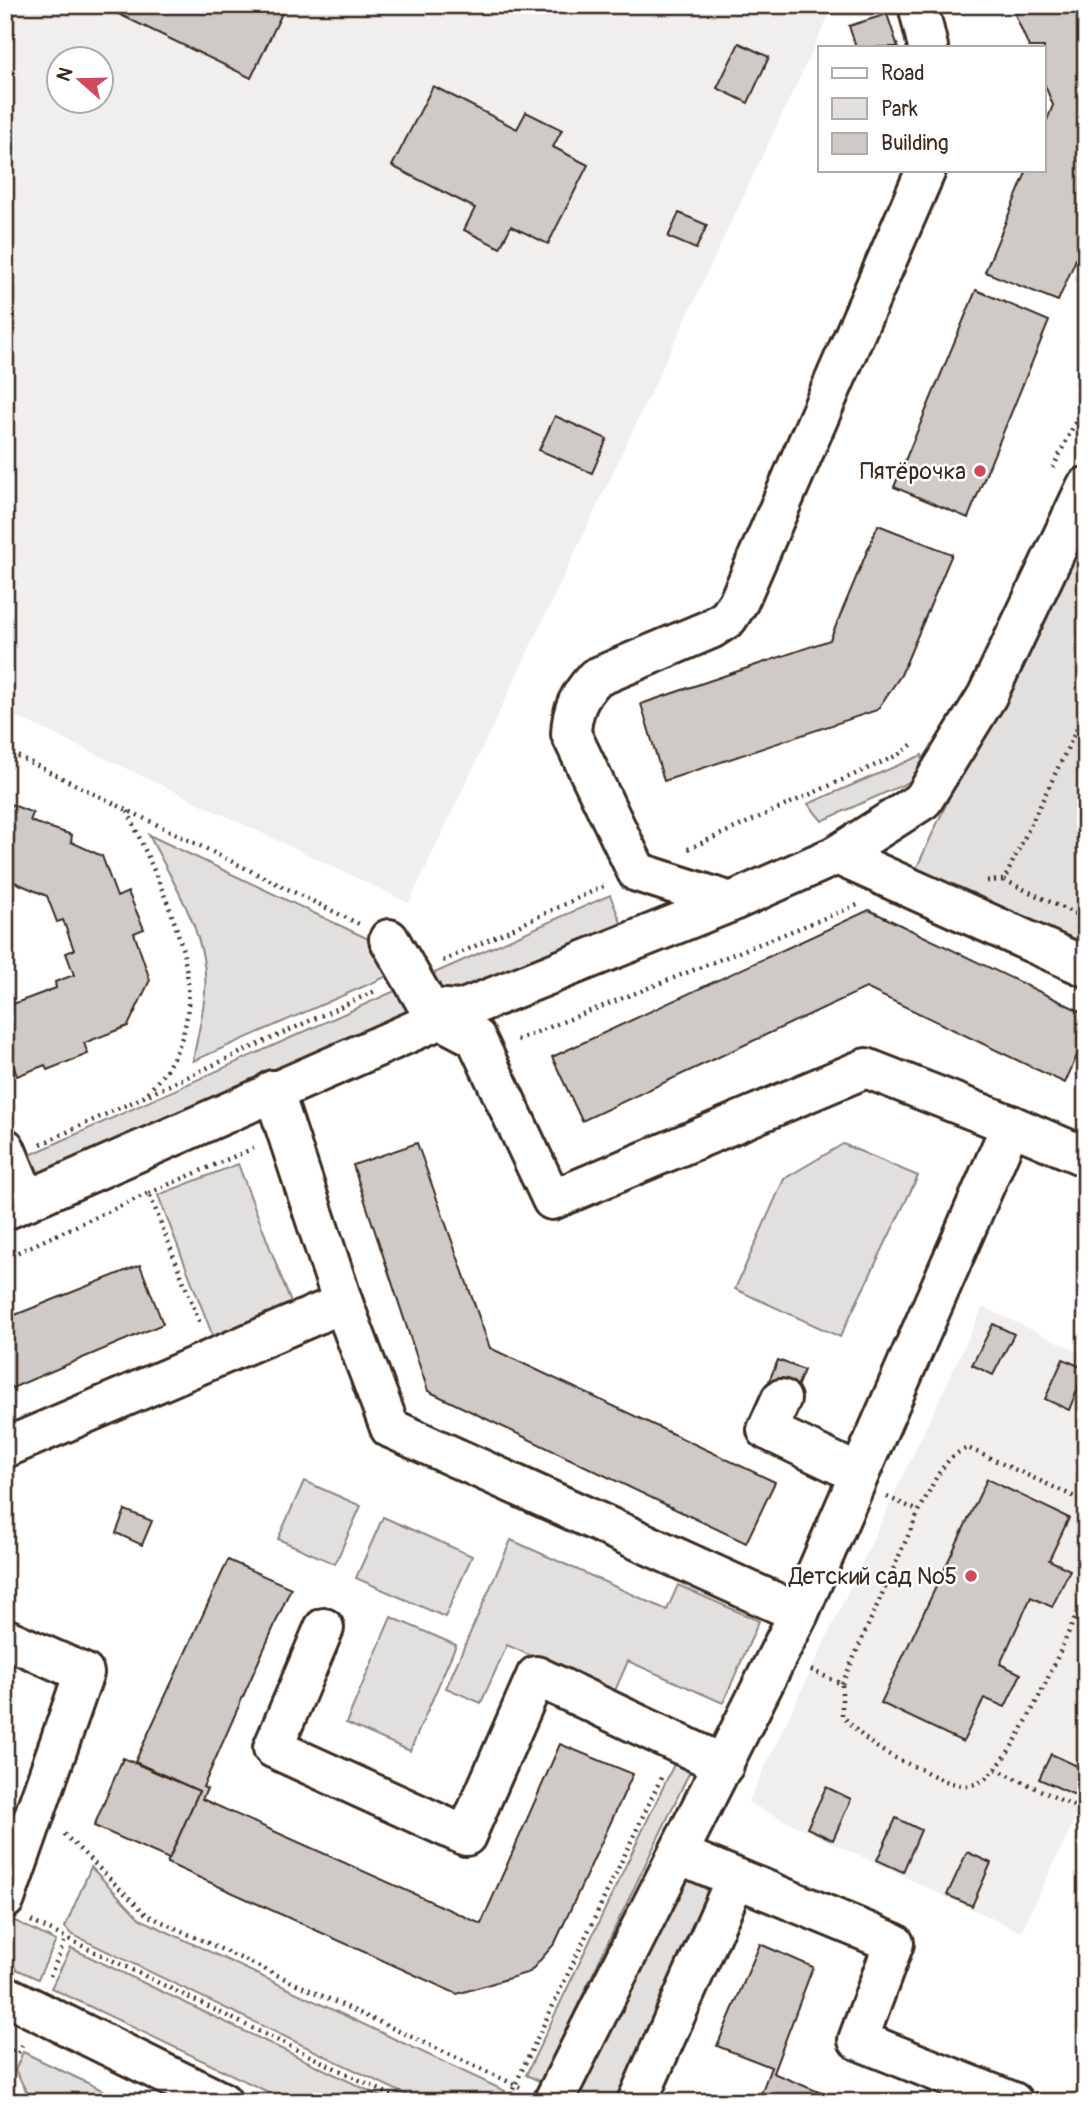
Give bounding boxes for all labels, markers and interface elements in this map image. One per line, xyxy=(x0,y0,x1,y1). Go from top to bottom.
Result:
north arrow xyxy=(46,46,116,116)
legend xyxy=(818,46,1046,172)
text: Road xyxy=(881,60,925,87)
text: N xyxy=(51,64,78,85)
text: Park xyxy=(881,96,918,123)
text: Building xyxy=(881,130,948,157)
place label: Пятёрочка xyxy=(860,457,966,486)
marker: Пятёрочка xyxy=(972,463,988,479)
place label: Детский сад №5 xyxy=(788,1562,957,1591)
marker: Детский сад №5 xyxy=(963,1568,979,1584)

